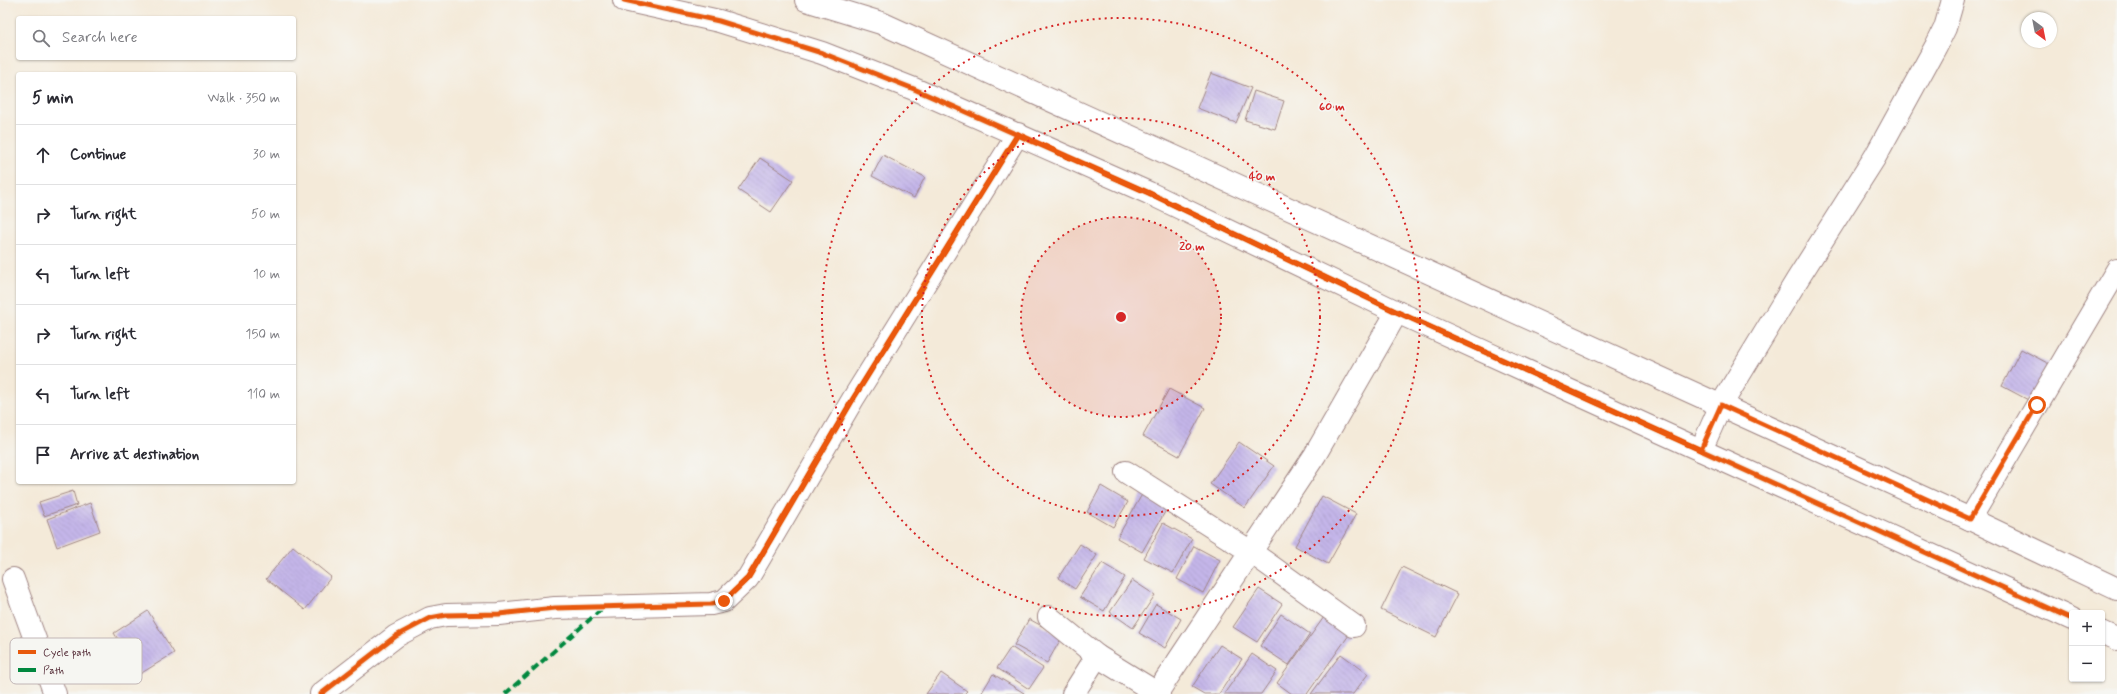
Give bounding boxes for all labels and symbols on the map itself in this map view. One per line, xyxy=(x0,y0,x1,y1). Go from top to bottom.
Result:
north arrow xyxy=(2021,12,2057,48)
text: 60 m xyxy=(1319,99,1345,115)
text: 40 m xyxy=(1249,169,1276,185)
text: 20 m xyxy=(1179,239,1205,255)
centre of rings xyxy=(1114,310,1128,324)
route start xyxy=(2028,396,2046,414)
route end xyxy=(715,592,733,610)
legend xyxy=(10,638,142,684)
text: Cycle path xyxy=(43,646,91,660)
text: Path xyxy=(43,664,64,678)

